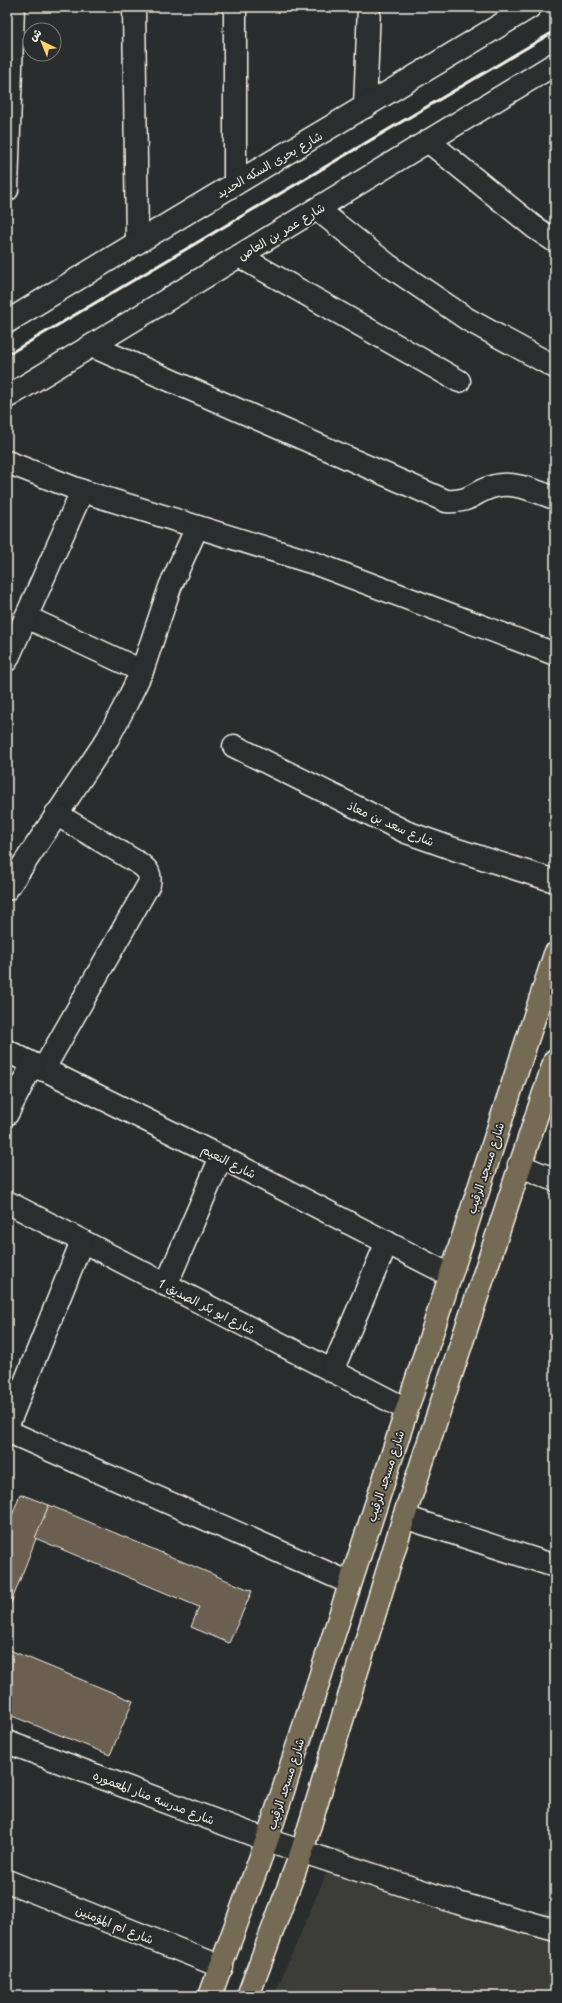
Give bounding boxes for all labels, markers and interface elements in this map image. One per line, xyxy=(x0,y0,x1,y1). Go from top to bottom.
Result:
north arrow xyxy=(22,22,62,62)
text: ش xyxy=(25,24,45,45)
street label: شارع بحرى السكه الحديد xyxy=(213,126,326,203)
street label: شارع عمر بن العاص xyxy=(234,198,329,265)
street label: شارع سعد بن معاذ xyxy=(344,796,437,851)
street label: شارع مسجد الرقيب xyxy=(462,1120,509,1216)
street label: شارع النعيم xyxy=(198,1140,259,1183)
street label: شارع ابو بكر الصديق 1 xyxy=(155,1274,259,1339)
street label: شارع مسجد الرقيب xyxy=(362,1428,409,1524)
street label: شارع مسجد الرقيب xyxy=(262,1736,309,1832)
street label: شارع مدرسه منار المعموره xyxy=(90,1765,217,1829)
street label: شارع ام المؤمنين xyxy=(73,1900,157,1949)

